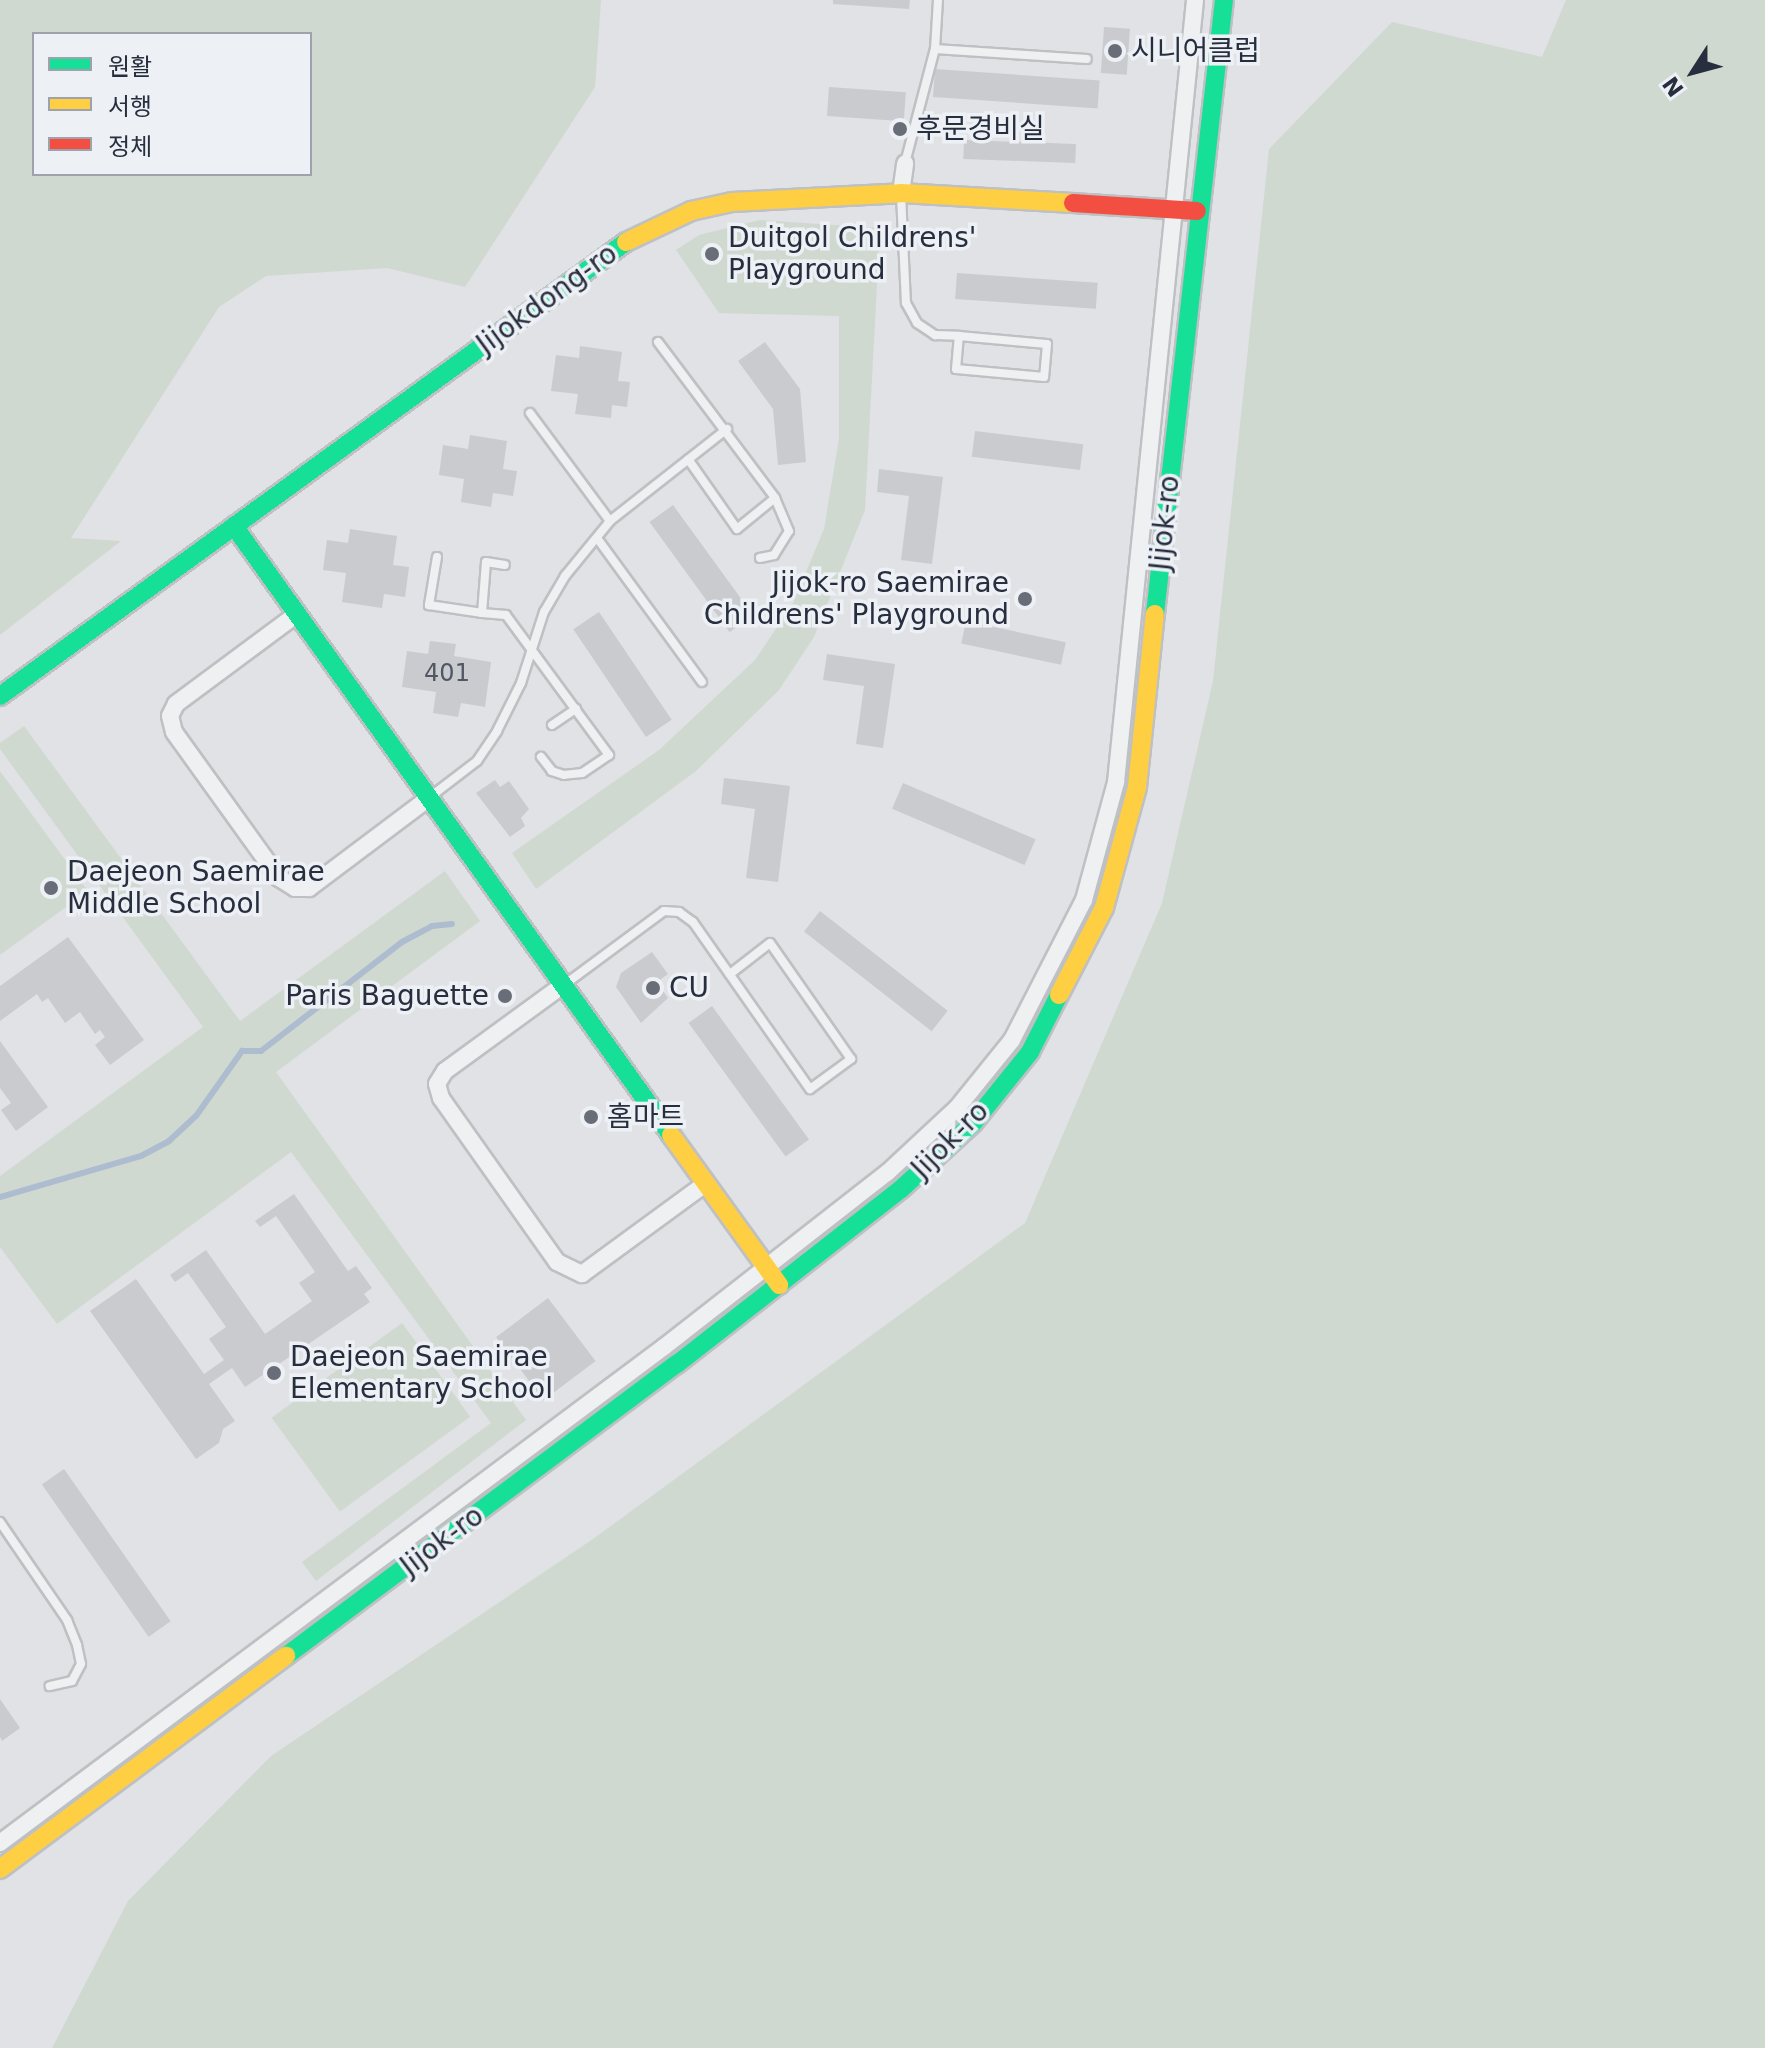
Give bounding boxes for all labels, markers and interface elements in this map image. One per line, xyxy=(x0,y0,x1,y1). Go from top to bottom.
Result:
legend xyxy=(32,32,312,176)
north arrow xyxy=(1653,32,1733,112)
place label: 시니어클럽 xyxy=(1131,34,1260,68)
marker: 시니어클럽 xyxy=(1106,42,1124,60)
text: 원활 xyxy=(108,53,152,81)
text: N xyxy=(1658,72,1689,101)
text: 서행 xyxy=(108,93,152,121)
place label: 후문경비실 xyxy=(916,112,1045,146)
marker: 후문경비실 xyxy=(891,120,909,138)
text: 정체 xyxy=(108,133,152,161)
place label: Duitgol Childrens' Playground xyxy=(728,221,976,287)
street label: Jijokdong-ro xyxy=(470,237,624,361)
marker: Duitgol Childrens' Playground xyxy=(703,245,721,263)
street label: Jijok-ro xyxy=(1143,474,1187,572)
place label: Jijok-ro Saemirae Childrens' Playground xyxy=(704,566,1009,632)
marker: Jijok-ro Saemirae Childrens' Playground xyxy=(1016,590,1034,608)
house number: 401 xyxy=(424,660,470,688)
place label: Daejeon Saemirae Middle School xyxy=(67,855,325,921)
marker: Daejeon Saemirae Middle School xyxy=(42,879,60,897)
place label: CU xyxy=(669,971,709,1005)
place label: Paris Baguette xyxy=(285,979,489,1013)
marker: CU xyxy=(644,979,662,997)
marker: Paris Baguette xyxy=(496,987,514,1005)
street label: Jijok-ro xyxy=(904,1094,996,1186)
place label: 홈마트 xyxy=(607,1100,684,1134)
marker: 홈마트 xyxy=(582,1108,600,1126)
place label: Daejeon Saemirae Elementary School xyxy=(290,1340,553,1406)
marker: Daejeon Saemirae Elementary School xyxy=(265,1364,283,1382)
street label: Jijok-ro xyxy=(394,1499,490,1583)

